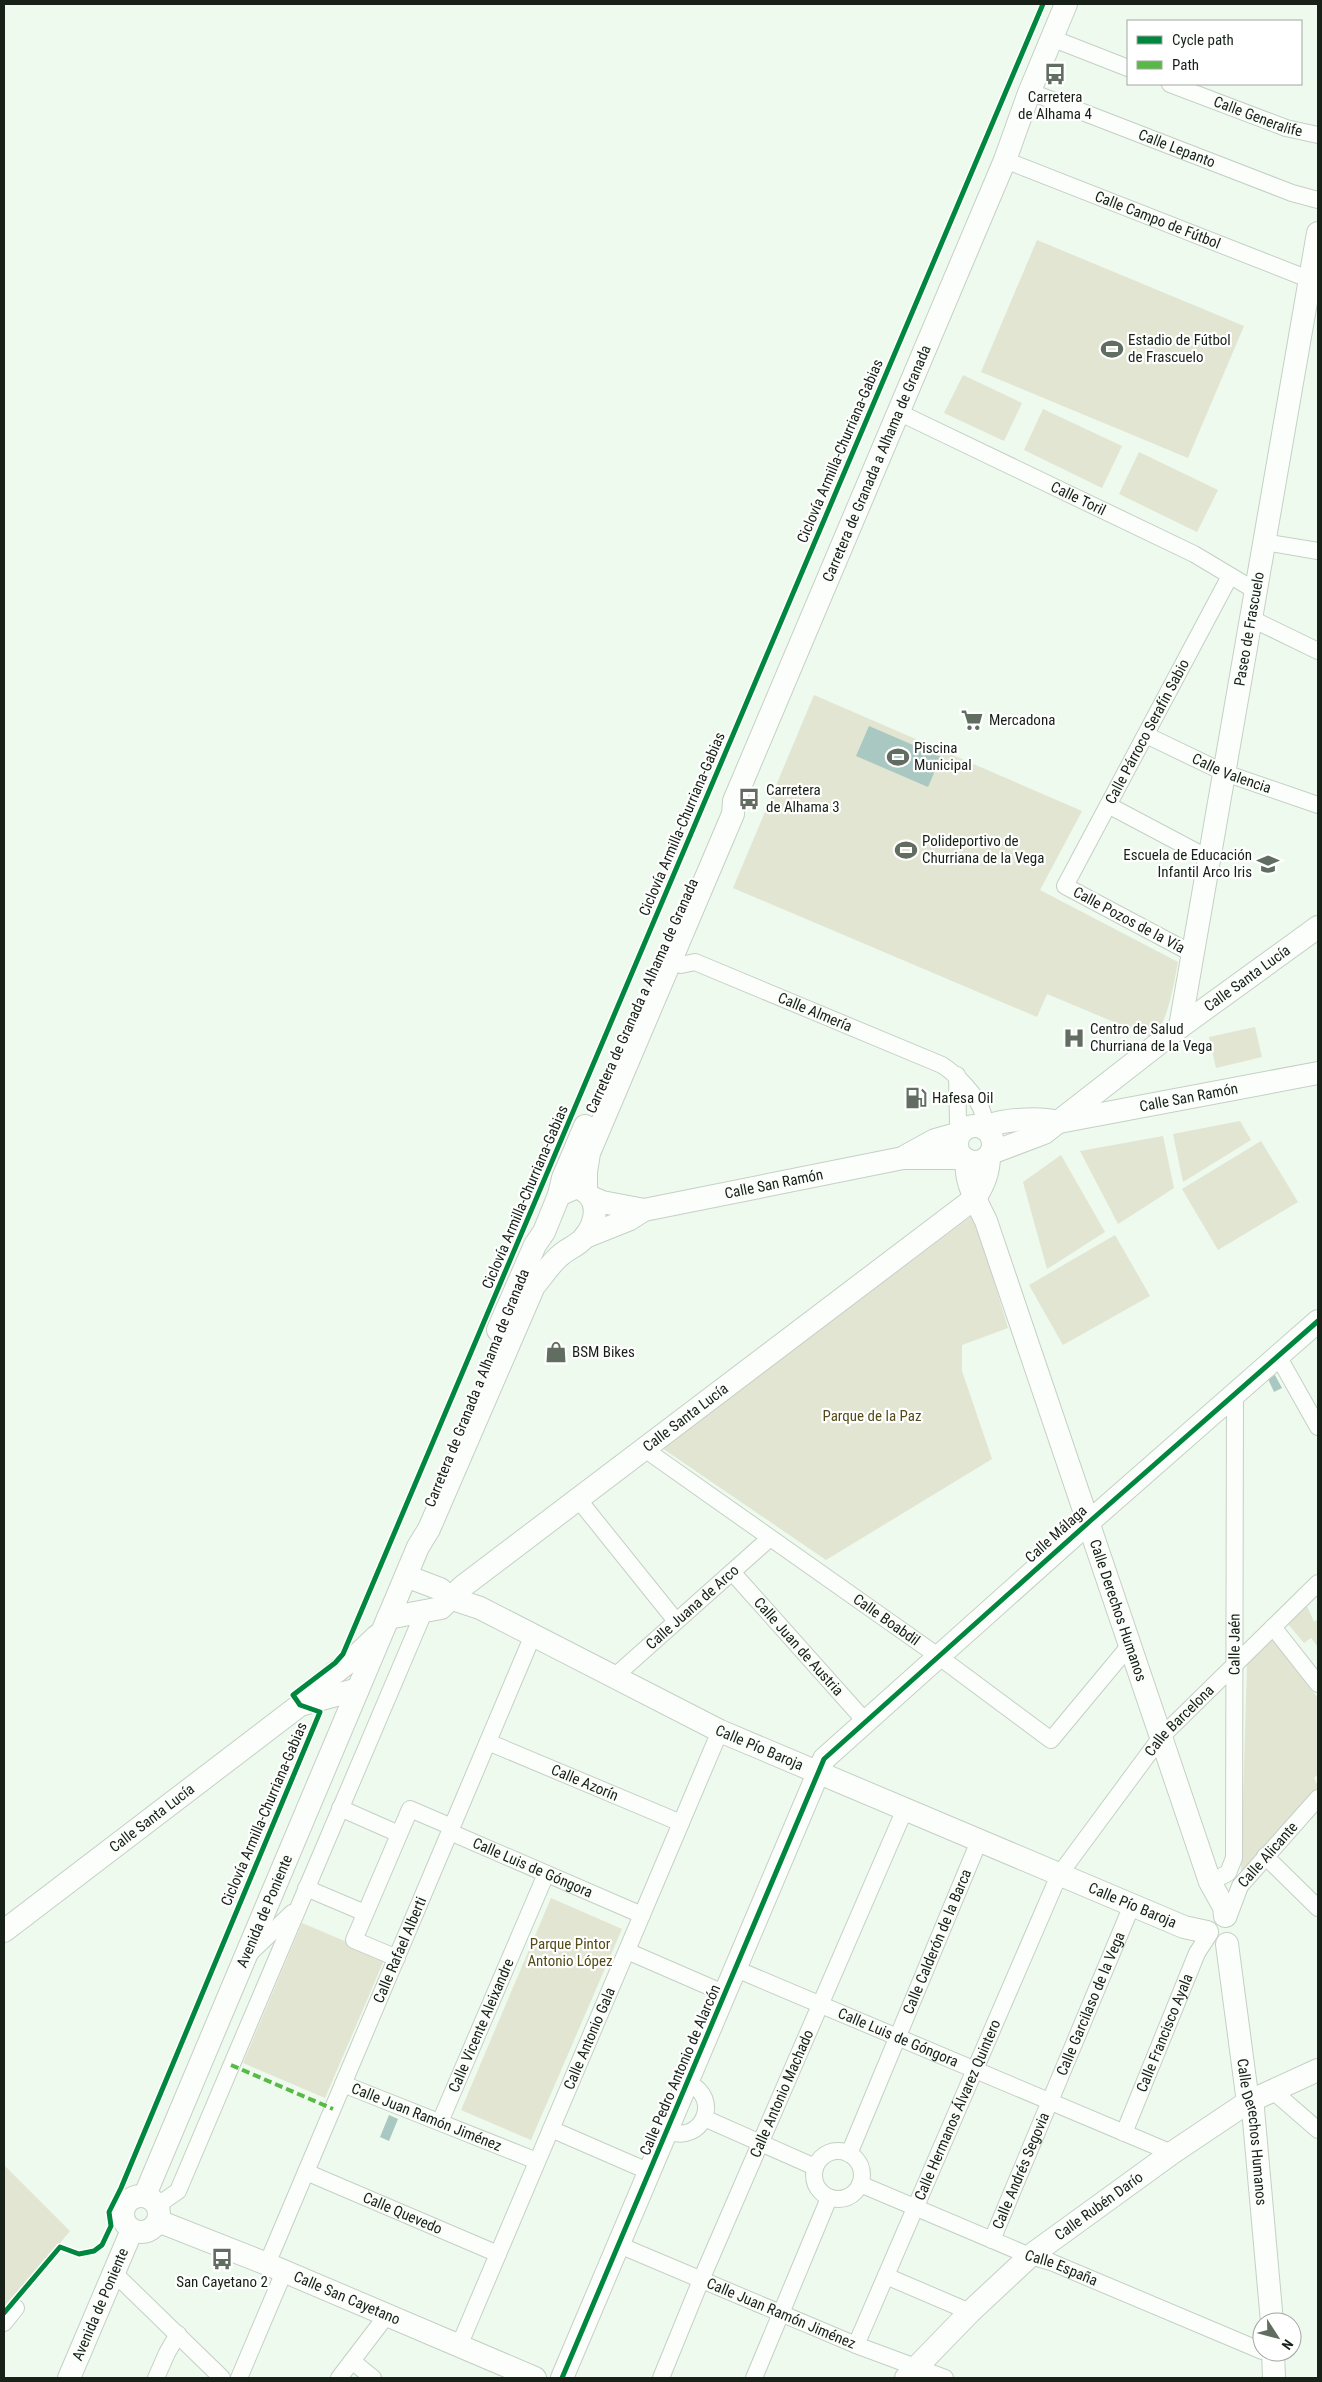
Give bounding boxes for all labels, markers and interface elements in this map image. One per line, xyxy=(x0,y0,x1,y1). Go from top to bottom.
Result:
legend xyxy=(1127,20,1302,85)
text: Cycle path xyxy=(1172,31,1234,49)
text: Path xyxy=(1172,56,1199,74)
bus stop icon: Carretera de Alhama 4 xyxy=(1042,61,1068,87)
place label: Carretera de Alhama 4 xyxy=(1018,88,1092,123)
street label: Calle Generalife xyxy=(1211,92,1304,140)
street label: Calle Lepanto xyxy=(1136,125,1218,171)
street label: Calle Campo de Fútbol xyxy=(1092,187,1223,253)
place label: Estadio de Fútbol de Frascuelo xyxy=(1128,331,1231,366)
sports icon: Estadio de Fútbol de Frascuelo xyxy=(1099,336,1125,362)
street label: Carretera de Granada a Alhama de Granada xyxy=(819,342,935,585)
street label: Ciclovía Armilla-Churriana-Gabias xyxy=(793,356,887,546)
street label: Calle Toril xyxy=(1048,478,1109,519)
street label: Paseo de Frascuelo xyxy=(1230,570,1268,688)
street label: Calle Párroco Serafín Sabio xyxy=(1101,656,1193,807)
supermarket icon: Mercadona xyxy=(959,707,985,733)
place label: Mercadona xyxy=(989,711,1055,729)
street label: Ciclovía Armilla-Churriana-Gabias xyxy=(635,729,729,919)
place label: Piscina Municipal xyxy=(914,739,972,774)
sports icon: Piscina Municipal xyxy=(885,744,911,770)
street label: Calle Valencia xyxy=(1189,749,1273,797)
place label: Carretera de Alhama 3 xyxy=(766,781,840,816)
bus stop icon: Carretera de Alhama 3 xyxy=(736,786,762,812)
place label: Polideportivo de Churriana de la Vega xyxy=(922,832,1044,867)
sports icon: Polideportivo de Churriana de la Vega xyxy=(893,837,919,863)
place label: Escuela de Educación Infantil Arco Iris xyxy=(1123,846,1252,881)
school or university icon: Escuela de Educación Infantil Arco Iris xyxy=(1255,851,1281,877)
street label: Carretera de Granada a Alhama de Granada xyxy=(582,876,702,1116)
street label: Calle Pozos de la Vía xyxy=(1070,883,1188,957)
street label: Calle Santa Lucía xyxy=(1201,941,1294,1016)
street label: Calle Almería xyxy=(775,989,855,1036)
place label: Centro de Salud Churriana de la Vega xyxy=(1090,1020,1212,1055)
hospital icon: Centro de Salud Churriana de la Vega xyxy=(1061,1025,1087,1051)
street label: Calle San Ramón xyxy=(1138,1079,1239,1116)
fuel station icon: Hafesa Oil xyxy=(903,1085,929,1111)
place label: Hafesa Oil xyxy=(932,1089,993,1107)
street label: Ciclovía Armilla-Churriana-Gabias xyxy=(478,1102,572,1292)
street label: Calle San Ramón xyxy=(723,1165,825,1203)
street label: Carretera de Granada a Alhama de Granada xyxy=(421,1266,533,1510)
shop icon: BSM Bikes xyxy=(543,1339,569,1365)
place label: BSM Bikes xyxy=(572,1343,635,1361)
street label: Calle Santa Lucía xyxy=(639,1380,732,1456)
park label: Parque de la Paz xyxy=(822,1407,922,1425)
street label: Calle Málaga xyxy=(1021,1502,1091,1566)
street label: Calle Derechos Humanos xyxy=(1086,1537,1151,1684)
street label: Calle Juana de Arco xyxy=(642,1561,743,1653)
street label: Calle Boabdil xyxy=(850,1590,924,1649)
street label: Calle Juan de Austria xyxy=(750,1594,847,1700)
street label: Calle Jaén xyxy=(1225,1613,1244,1675)
street label: Calle Barcelona xyxy=(1141,1681,1218,1760)
street label: Ciclovía Armilla-Churriana-Gabias xyxy=(217,1719,311,1909)
street label: Calle Pío Baroja xyxy=(713,1721,806,1774)
street label: Calle Azorín xyxy=(549,1761,621,1805)
street label: Calle Santa Lucía xyxy=(106,1780,198,1856)
street label: Calle Alicante xyxy=(1234,1818,1302,1891)
street label: Calle Luis de Góngora xyxy=(470,1834,595,1902)
street label: Avenida de Poniente xyxy=(233,1852,296,1970)
street label: Calle Calderón de la Barca xyxy=(899,1866,975,2017)
street label: Calle Pío Baroja xyxy=(1086,1879,1179,1932)
street label: Calle Rafael Alberti xyxy=(369,1894,430,2006)
street label: Calle Garcilaso de la Vega xyxy=(1053,1929,1129,2078)
park label: Parque Pintor Antonio López xyxy=(527,1935,613,1970)
street label: Calle Vicente Aleixandre xyxy=(445,1956,518,2095)
street label: Calle Francisco Ayala xyxy=(1133,1971,1197,2095)
street label: Calle Pedro Antonio de Alarcón xyxy=(636,1982,724,2158)
street label: Calle Antonio Gala xyxy=(560,1985,619,2092)
street label: Calle Luis de Góngora xyxy=(835,2004,961,2071)
street label: Calle Hermanos Álvarez Quintero xyxy=(911,2017,1004,2203)
street label: Calle Antonio Machado xyxy=(746,2027,817,2160)
street label: Calle Derechos Humanos xyxy=(1233,2057,1271,2206)
street label: Calle Juan Ramón Jiménez xyxy=(349,2079,504,2155)
street label: Calle Andrés Segovia xyxy=(989,2110,1053,2232)
street label: Calle Rubén Darío xyxy=(1051,2168,1147,2244)
street label: Calle Quevedo xyxy=(360,2188,445,2238)
street label: Avenida de Poniente xyxy=(68,2245,132,2363)
bus stop icon: San Cayetano 2 xyxy=(209,2246,235,2272)
street label: Calle España xyxy=(1022,2246,1100,2290)
street label: Calle San Cayetano xyxy=(291,2267,403,2329)
place label: San Cayetano 2 xyxy=(176,2273,268,2291)
street label: Calle Juan Ramón Jiménez xyxy=(704,2274,858,2353)
north arrow xyxy=(1252,2312,1302,2362)
text: N xyxy=(1279,2336,1297,2353)

